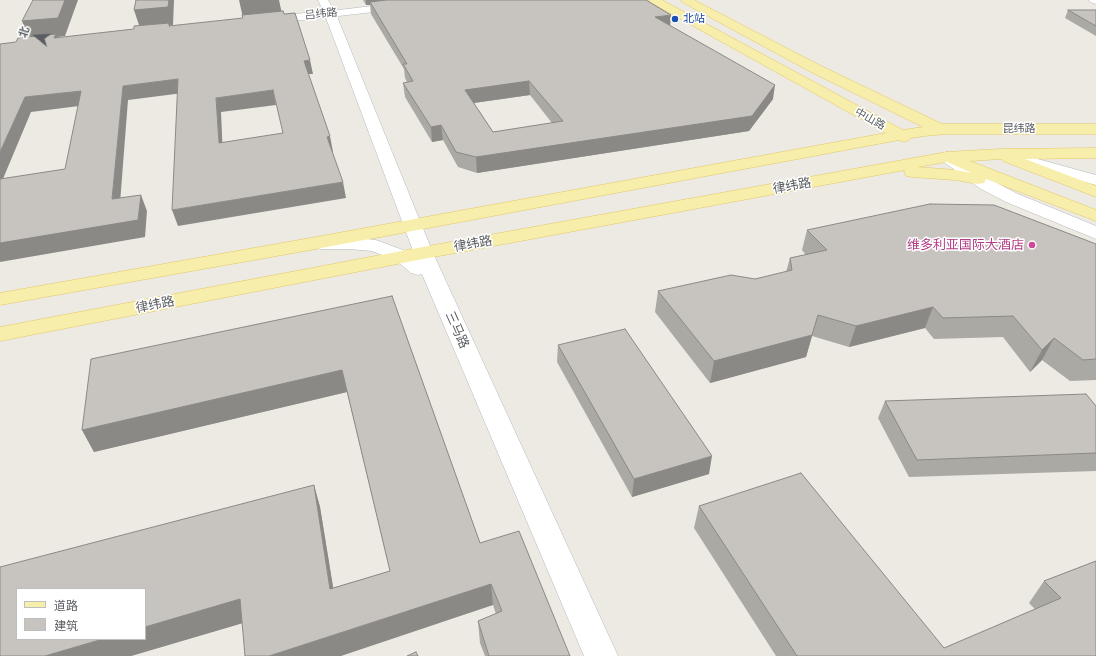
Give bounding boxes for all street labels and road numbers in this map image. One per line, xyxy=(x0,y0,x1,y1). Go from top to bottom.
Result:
street label: 吕纬路 xyxy=(304,6,338,22)
street label: 中山路 xyxy=(852,105,888,133)
street label: 昆纬路 xyxy=(1003,122,1035,136)
street label: 律纬路 xyxy=(771,175,813,197)
street label: 律纬路 xyxy=(452,233,494,255)
street label: 律纬路 xyxy=(134,294,176,316)
street label: 三马路 xyxy=(442,309,472,351)

